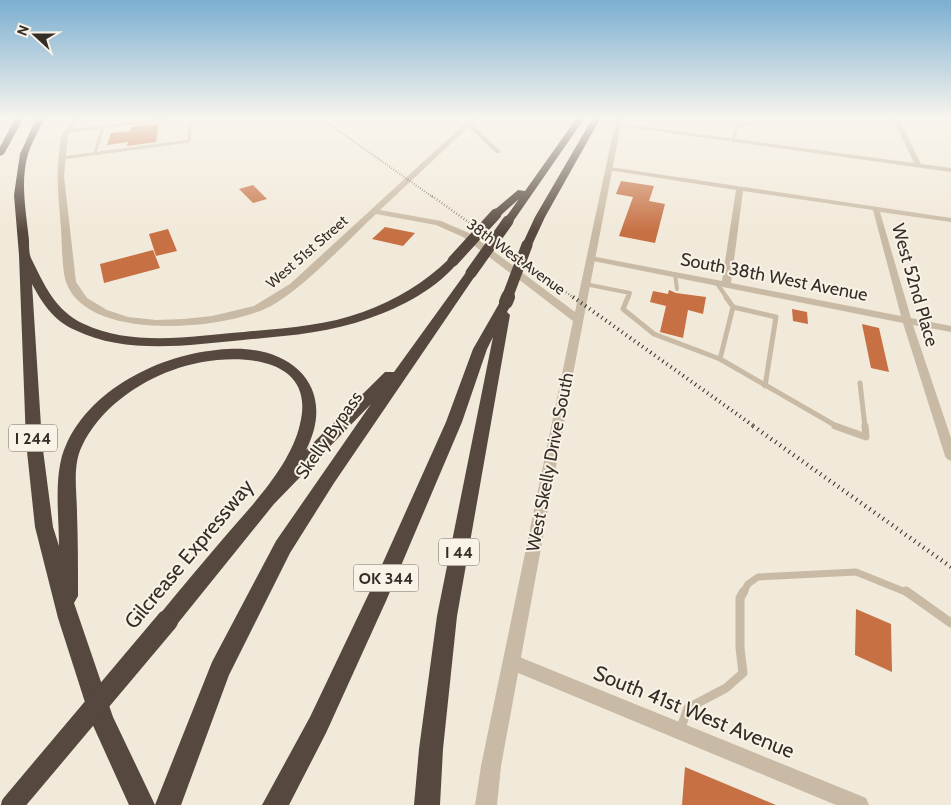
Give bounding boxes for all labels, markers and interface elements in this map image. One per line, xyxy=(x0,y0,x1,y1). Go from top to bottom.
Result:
north arrow xyxy=(10,10,60,60)
text: N xyxy=(13,22,33,38)
street label: West 51st Street xyxy=(263,212,351,292)
street label: 38th West Avenue xyxy=(463,215,569,299)
street label: West 52nd Place xyxy=(887,221,943,349)
street label: South 38th West Avenue xyxy=(678,248,870,306)
street label: West Skelly Drive South xyxy=(522,371,578,553)
street label: Skelly Bypass xyxy=(291,387,367,483)
road number: I 244 xyxy=(9,424,57,452)
street label: Gilcrease Expressway xyxy=(119,474,259,633)
road number: I 44 xyxy=(439,538,479,566)
road number: OK 344 xyxy=(354,564,418,592)
street label: South 41st West Avenue xyxy=(590,660,798,763)

